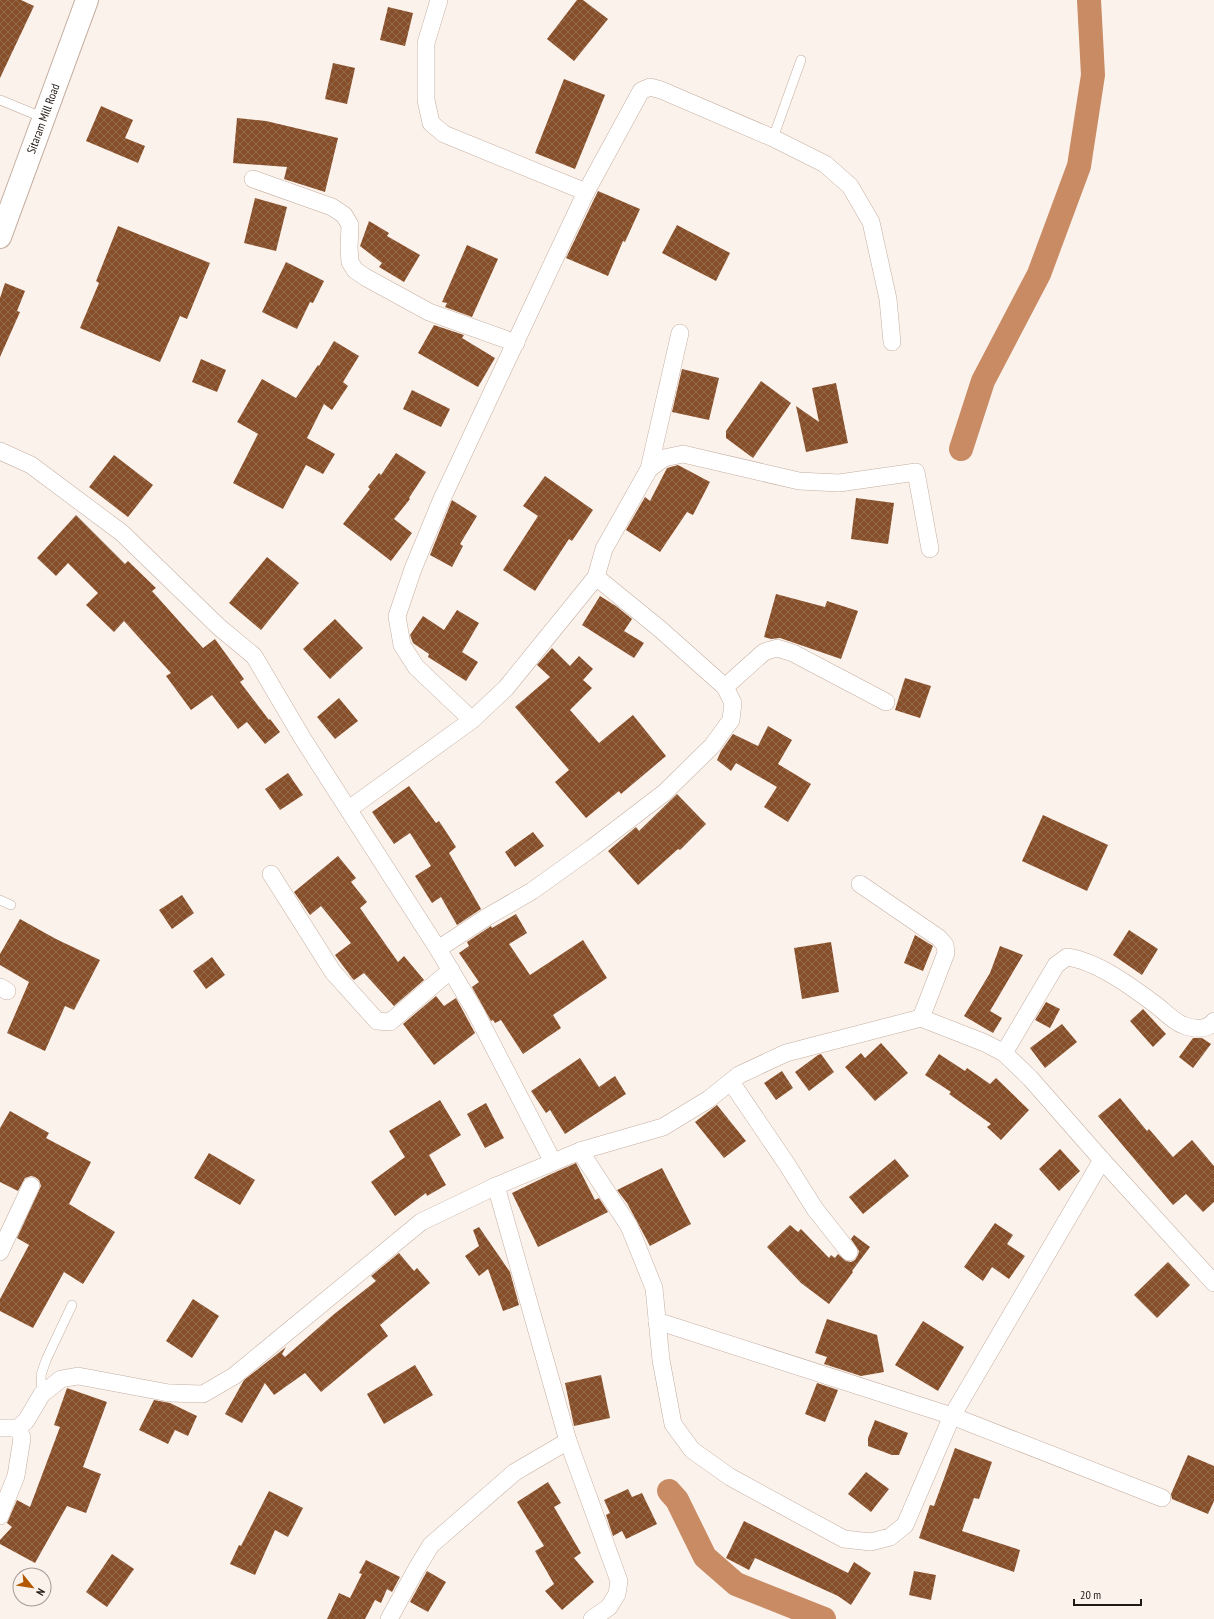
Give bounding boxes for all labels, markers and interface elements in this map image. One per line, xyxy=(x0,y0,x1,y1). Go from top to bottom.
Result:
street label: Sitaram Mill Road xyxy=(23,82,63,156)
north arrow xyxy=(12,1567,52,1607)
scale bar xyxy=(1074,1581,1141,1607)
text: N xyxy=(33,1586,48,1598)
text: 20 m xyxy=(1080,1587,1101,1602)

